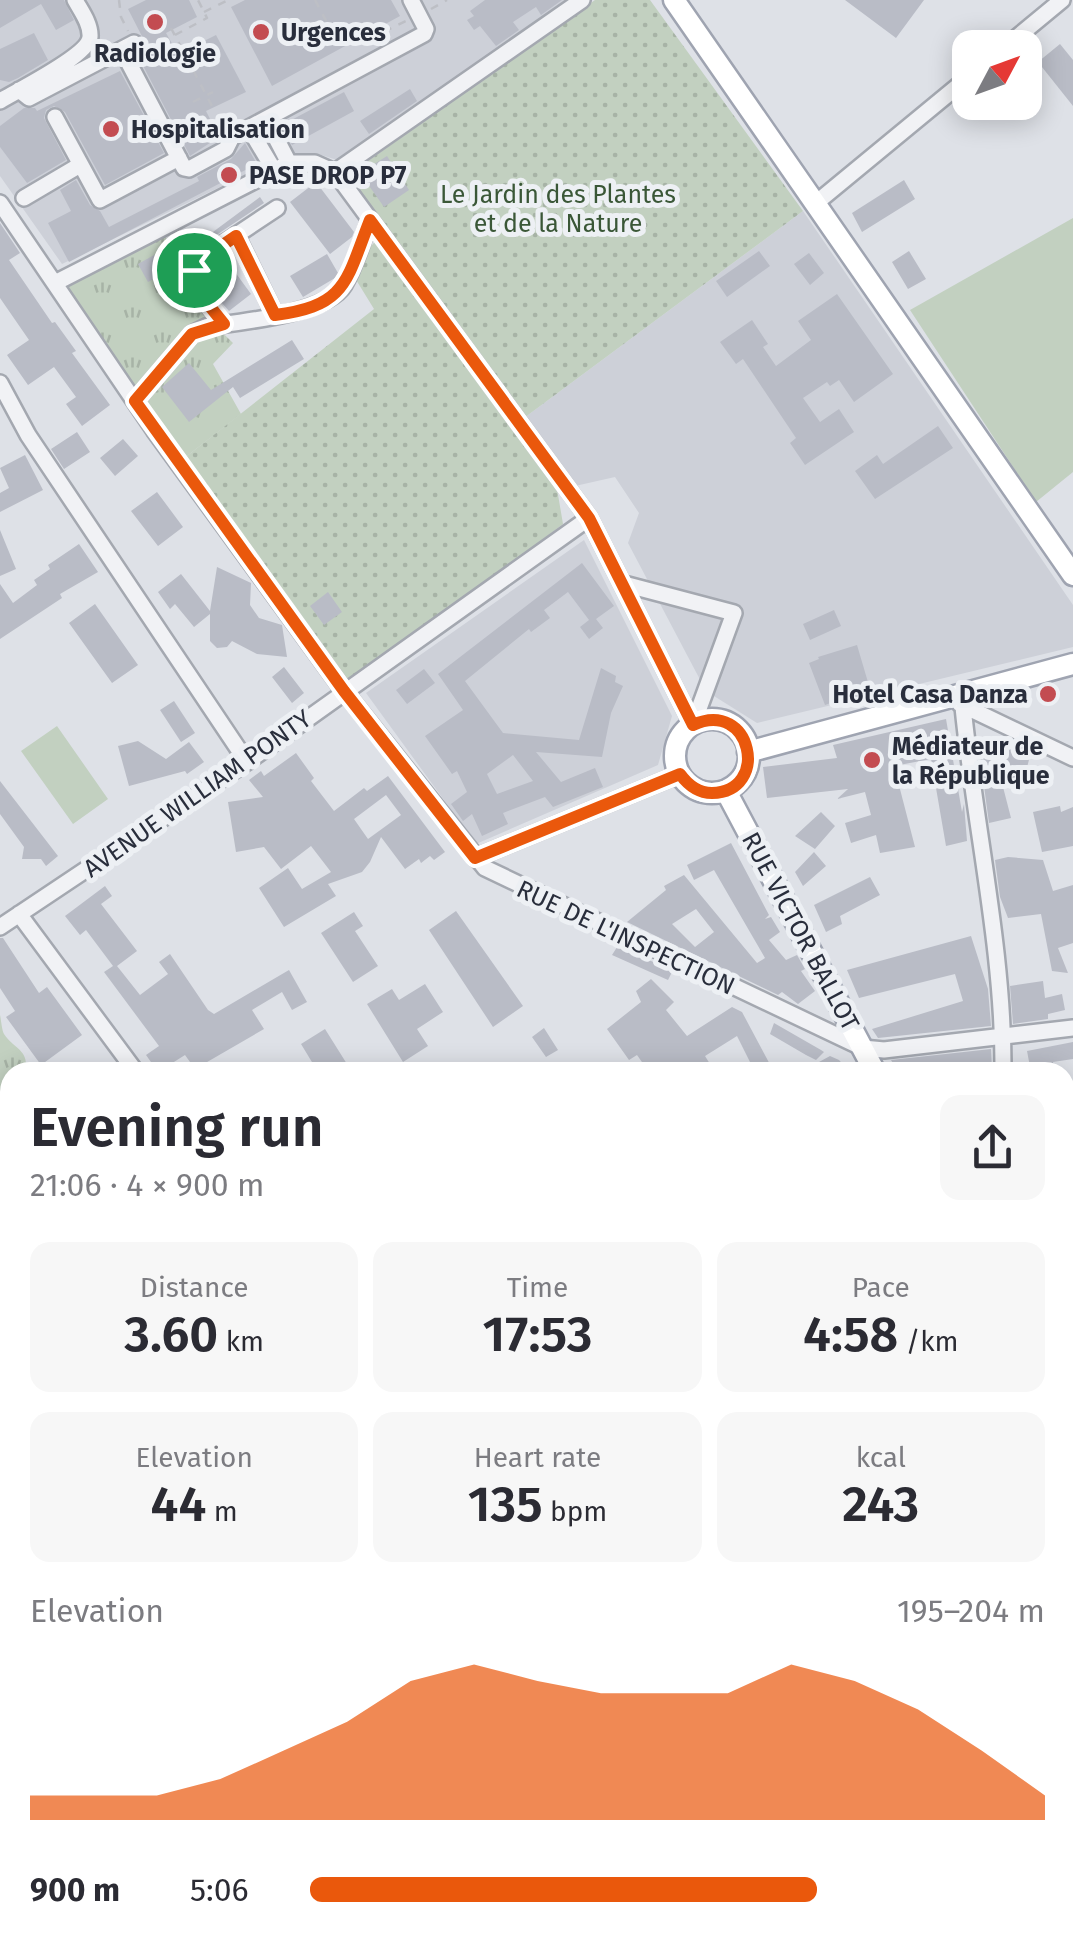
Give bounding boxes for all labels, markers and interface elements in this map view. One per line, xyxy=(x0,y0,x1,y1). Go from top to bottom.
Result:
marker: Radiologie xyxy=(144,11,166,33)
place label: Urgences xyxy=(281,18,386,48)
marker: Urgences xyxy=(250,21,272,43)
north arrow xyxy=(952,30,1042,120)
map controls xyxy=(952,30,1042,120)
place label: Radiologie xyxy=(94,39,216,69)
place label: Hospitalisation xyxy=(131,115,305,145)
marker: Hospitalisation xyxy=(100,118,122,140)
place label: PASE DROP P7 xyxy=(249,161,407,191)
marker: PASE DROP P7 xyxy=(218,164,240,186)
park label: Le Jardin des Plantes et de la Nature xyxy=(440,180,676,239)
pin xyxy=(152,228,237,313)
icon: arrive xyxy=(167,243,222,298)
place label: Hotel Casa Danza xyxy=(832,680,1028,710)
marker: Hotel Casa Danza xyxy=(1037,683,1059,705)
street label: AVENUE WILLIAM PONTY xyxy=(78,704,317,884)
place label: Médiateur de la République xyxy=(892,732,1050,791)
marker: Médiateur de la République xyxy=(861,749,883,771)
street label: RUE VICTOR BALLOT xyxy=(735,827,865,1036)
street label: RUE DE L'INSPECTION xyxy=(512,874,739,1002)
text: Evening run xyxy=(30,1095,324,1161)
button: share xyxy=(940,1095,1045,1200)
text: 21:06 · 4 × 900 m xyxy=(30,1166,265,1204)
text: Distance xyxy=(140,1271,248,1304)
text: Time xyxy=(507,1271,568,1304)
text: Pace xyxy=(852,1271,910,1304)
text: 3.60 xyxy=(124,1304,218,1364)
text: 17:53 xyxy=(483,1304,592,1364)
text: 4:58 xyxy=(803,1304,898,1364)
text: km xyxy=(218,1325,264,1358)
text: /km xyxy=(898,1325,959,1358)
text: Elevation xyxy=(136,1441,253,1474)
text: Heart rate xyxy=(474,1441,601,1474)
text: kcal xyxy=(856,1441,906,1474)
text: 44 xyxy=(151,1474,206,1534)
text: 135 xyxy=(468,1474,543,1534)
text: 243 xyxy=(842,1474,919,1534)
text: m xyxy=(206,1495,238,1528)
text: bpm xyxy=(543,1495,607,1528)
text: Elevation xyxy=(30,1592,164,1630)
text: 195–204 m xyxy=(897,1592,1045,1630)
text: 900 m xyxy=(30,1871,120,1909)
text: 5:06 xyxy=(190,1871,249,1909)

